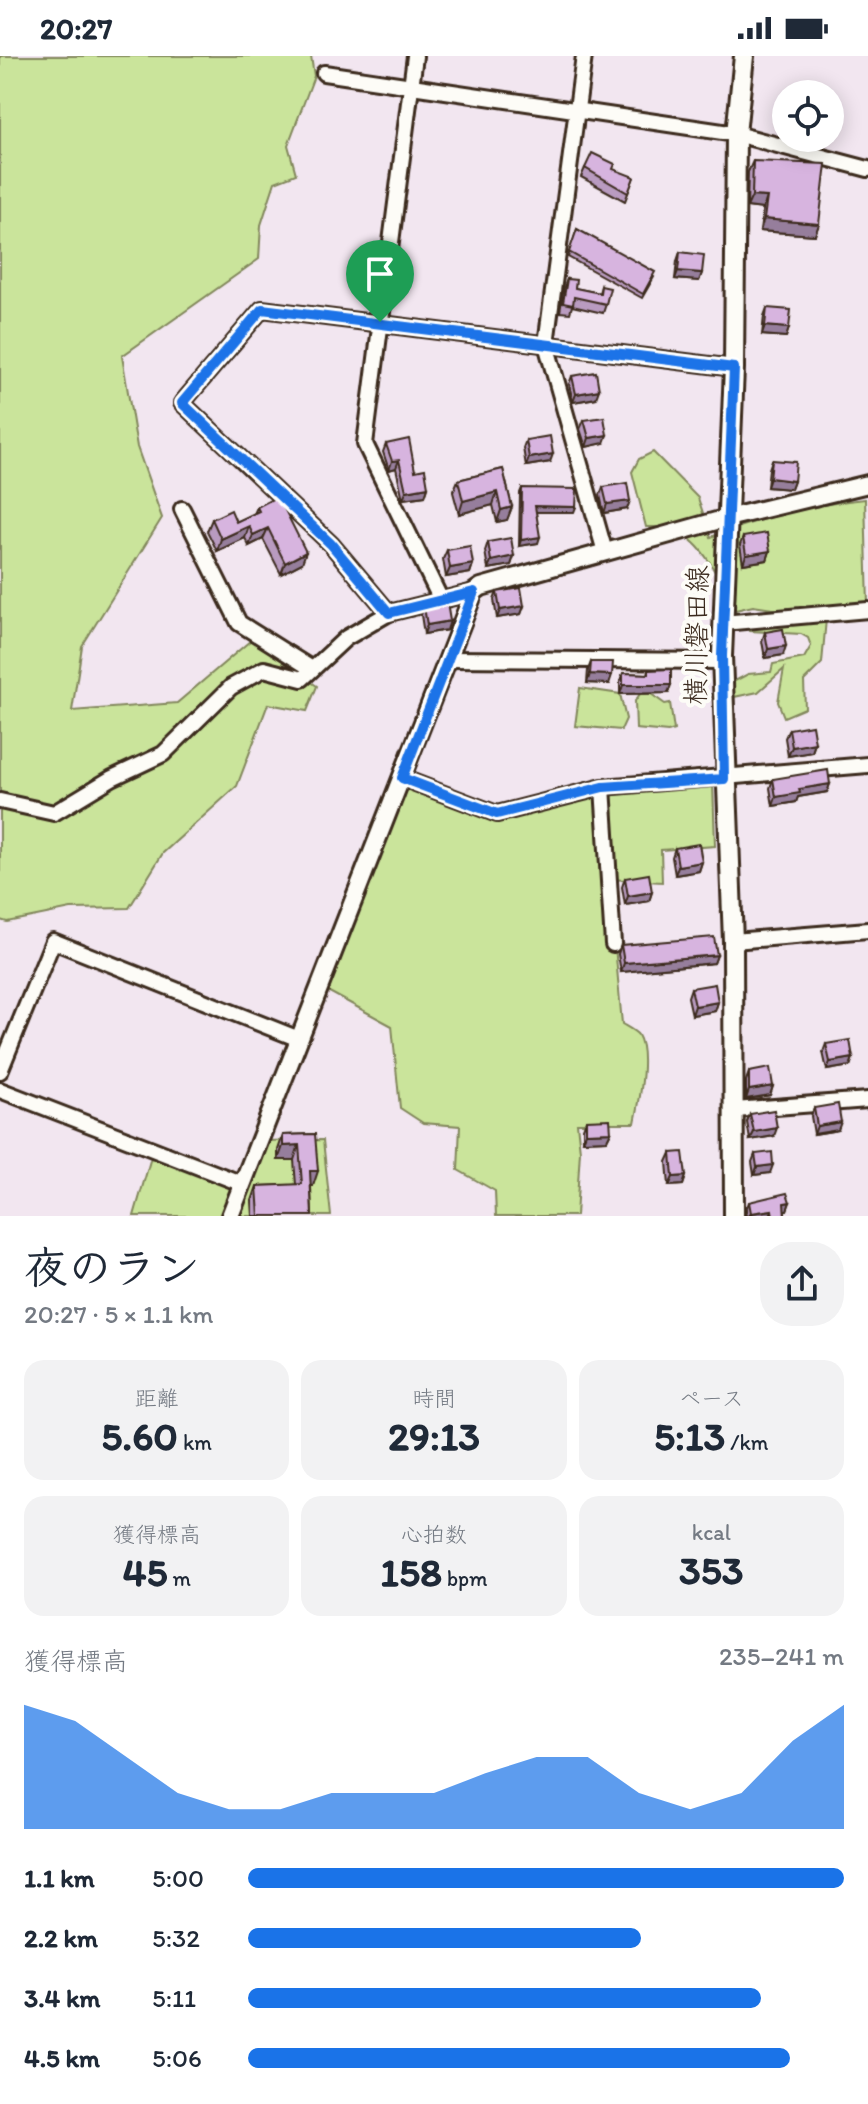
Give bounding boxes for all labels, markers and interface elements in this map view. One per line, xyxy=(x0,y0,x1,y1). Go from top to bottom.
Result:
text: 20:27 xyxy=(40,10,112,47)
map controls xyxy=(772,80,844,152)
button: locate xyxy=(772,80,844,152)
pin xyxy=(346,240,414,322)
icon: arrive xyxy=(358,252,402,296)
street label: 横川磐田線 xyxy=(678,565,714,705)
text: 夜のラン xyxy=(24,1241,200,1294)
button: share xyxy=(760,1242,844,1326)
text: 20:27 · 5 × 1.1 km xyxy=(24,1298,213,1330)
text: 距離 xyxy=(135,1385,179,1412)
text: 時間 xyxy=(412,1385,456,1412)
text: ペース xyxy=(679,1385,744,1412)
text: 5.60 xyxy=(101,1412,178,1460)
text: 29:13 xyxy=(388,1412,480,1460)
text: 5:13 xyxy=(654,1412,725,1460)
text: km xyxy=(178,1429,212,1456)
text: /km xyxy=(725,1429,769,1456)
text: kcal xyxy=(692,1519,731,1546)
text: 獲得標高 xyxy=(113,1521,201,1548)
text: 心拍数 xyxy=(401,1521,467,1548)
text: 353 xyxy=(679,1546,744,1594)
text: 45 xyxy=(122,1548,167,1596)
text: 158 xyxy=(380,1548,442,1596)
text: m xyxy=(167,1565,191,1592)
text: bpm xyxy=(442,1565,488,1592)
text: 235–241 m xyxy=(719,1640,844,1672)
text: 獲得標高 xyxy=(24,1645,128,1677)
text: 1.1 km xyxy=(24,1862,95,1894)
text: 5:00 xyxy=(152,1862,204,1894)
text: 2.2 km xyxy=(24,1922,98,1954)
text: 5:32 xyxy=(152,1922,200,1954)
text: 3.4 km xyxy=(24,1982,100,2014)
text: 5:11 xyxy=(152,1982,196,2014)
text: 4.5 km xyxy=(24,2042,100,2074)
text: 5:06 xyxy=(152,2042,202,2074)

